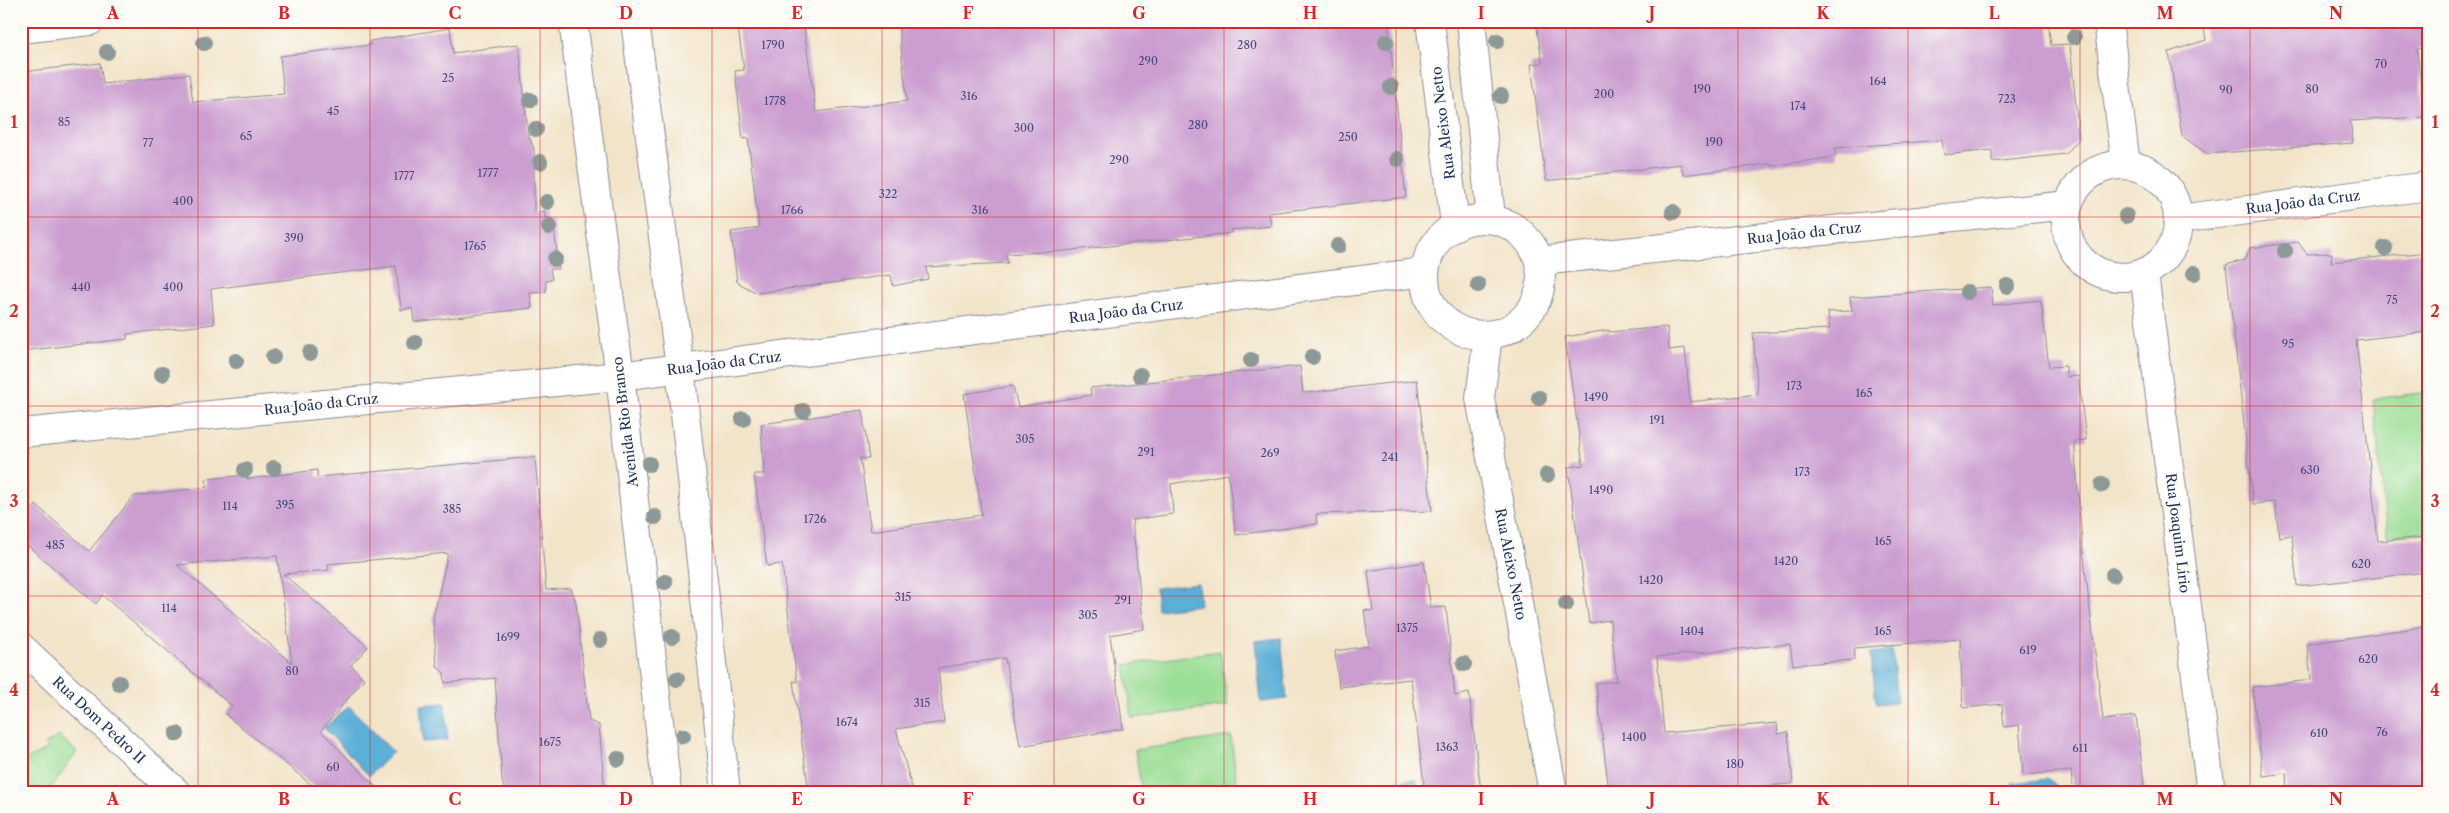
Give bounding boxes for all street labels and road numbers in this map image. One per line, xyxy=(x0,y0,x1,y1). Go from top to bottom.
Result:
street label: Rua Aleixo Netto xyxy=(1427,66,1459,180)
street label: Rua João da Cruz xyxy=(2245,186,2361,218)
street label: Rua João da Cruz xyxy=(1746,218,1862,248)
street label: Rua João da Cruz xyxy=(1068,295,1184,327)
street label: Rua João da Cruz xyxy=(666,347,782,379)
street label: Avenida Rio Branco xyxy=(608,356,642,489)
street label: Rua João da Cruz xyxy=(263,389,379,419)
street label: Rua Joaquim Lírio xyxy=(2162,472,2194,594)
street label: Rua Aleixo Netto xyxy=(1491,507,1531,621)
street label: Rua Dom Pedro II xyxy=(49,672,149,768)

